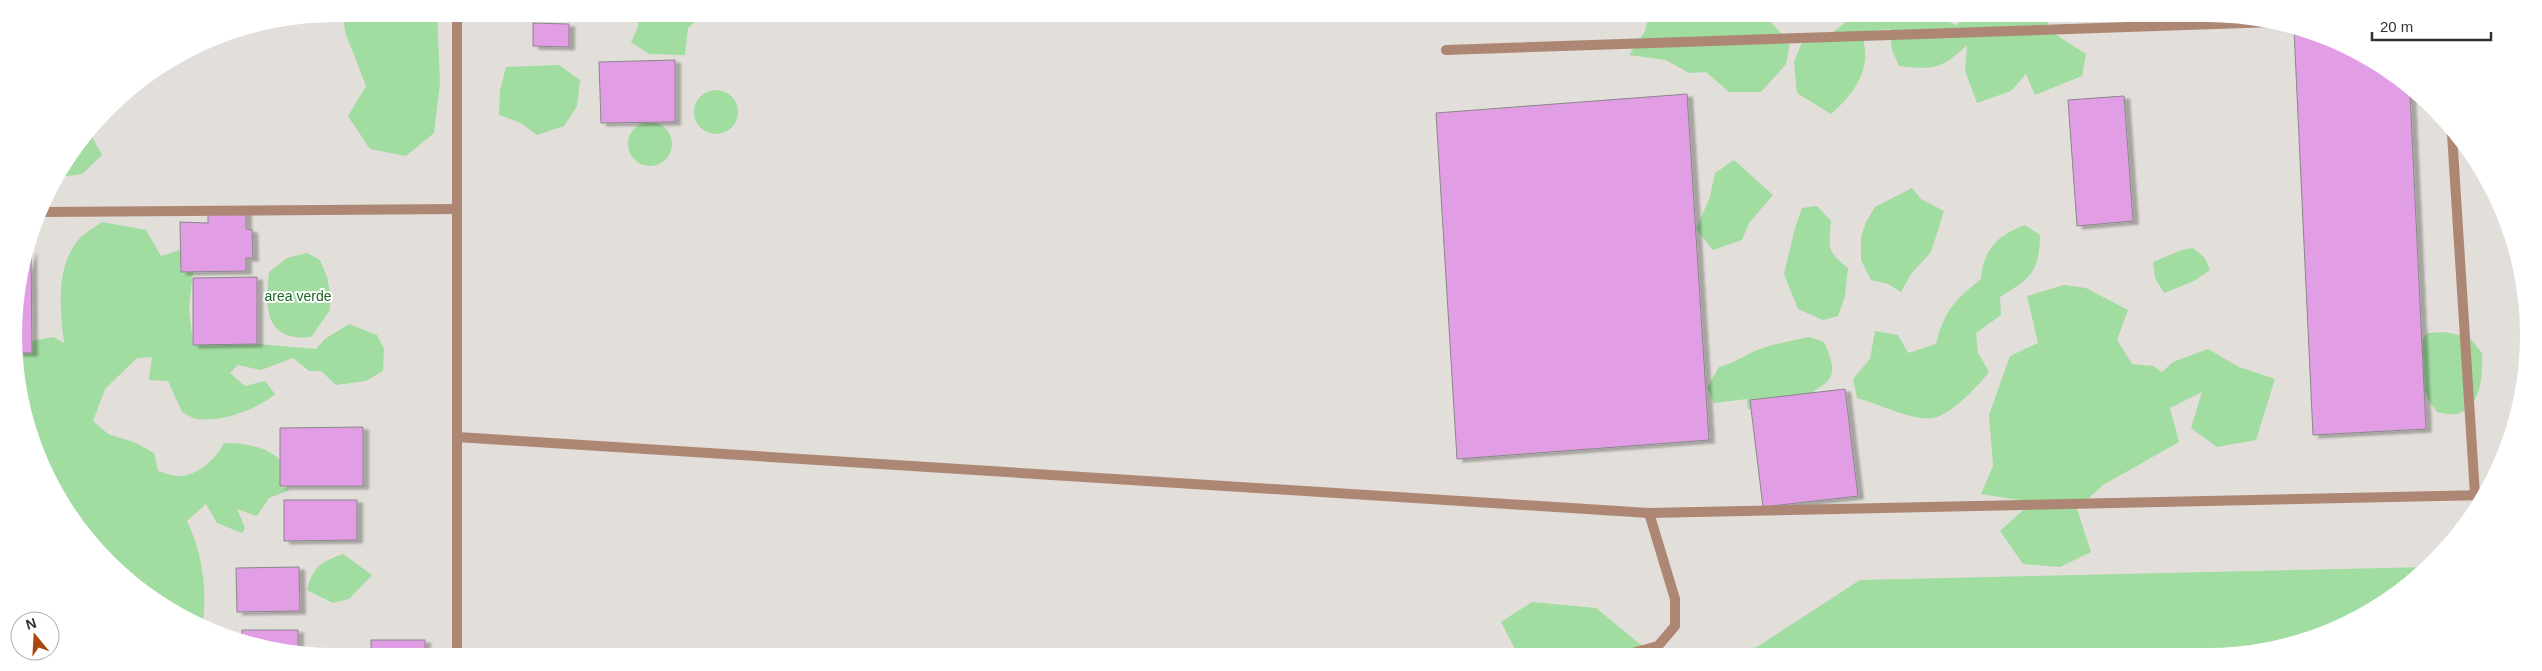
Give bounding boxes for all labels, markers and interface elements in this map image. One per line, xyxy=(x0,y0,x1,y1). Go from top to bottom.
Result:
scale bar xyxy=(2372,10,2491,42)
text: 20 m xyxy=(2380,18,2413,35)
park label: area verde xyxy=(265,288,332,304)
north arrow xyxy=(10,611,60,661)
text: N xyxy=(24,614,38,633)

